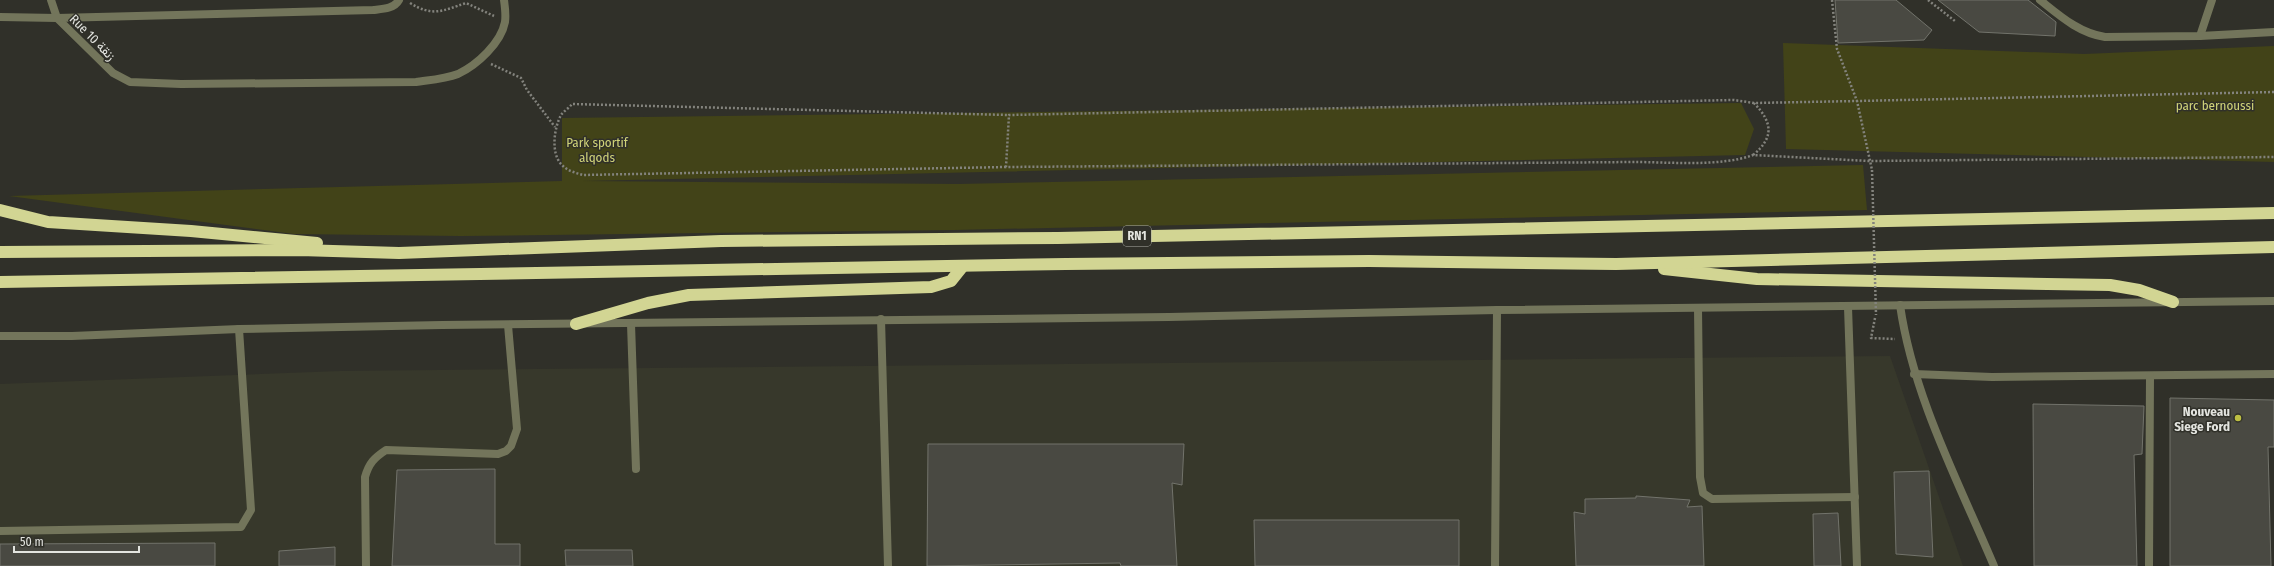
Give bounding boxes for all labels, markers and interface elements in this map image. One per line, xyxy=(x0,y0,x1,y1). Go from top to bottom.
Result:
street label: Rue 10 زنقة xyxy=(66,11,119,64)
park label: parc bernoussi xyxy=(2176,98,2254,113)
park label: Park sportif alqods xyxy=(566,135,629,165)
road number: RN1 xyxy=(1123,226,1151,246)
place label: Nouveau Siege Ford xyxy=(2174,404,2230,434)
marker: Nouveau Siege Ford xyxy=(2233,413,2243,423)
scale bar xyxy=(14,528,139,554)
text: 50 m xyxy=(20,535,44,549)

